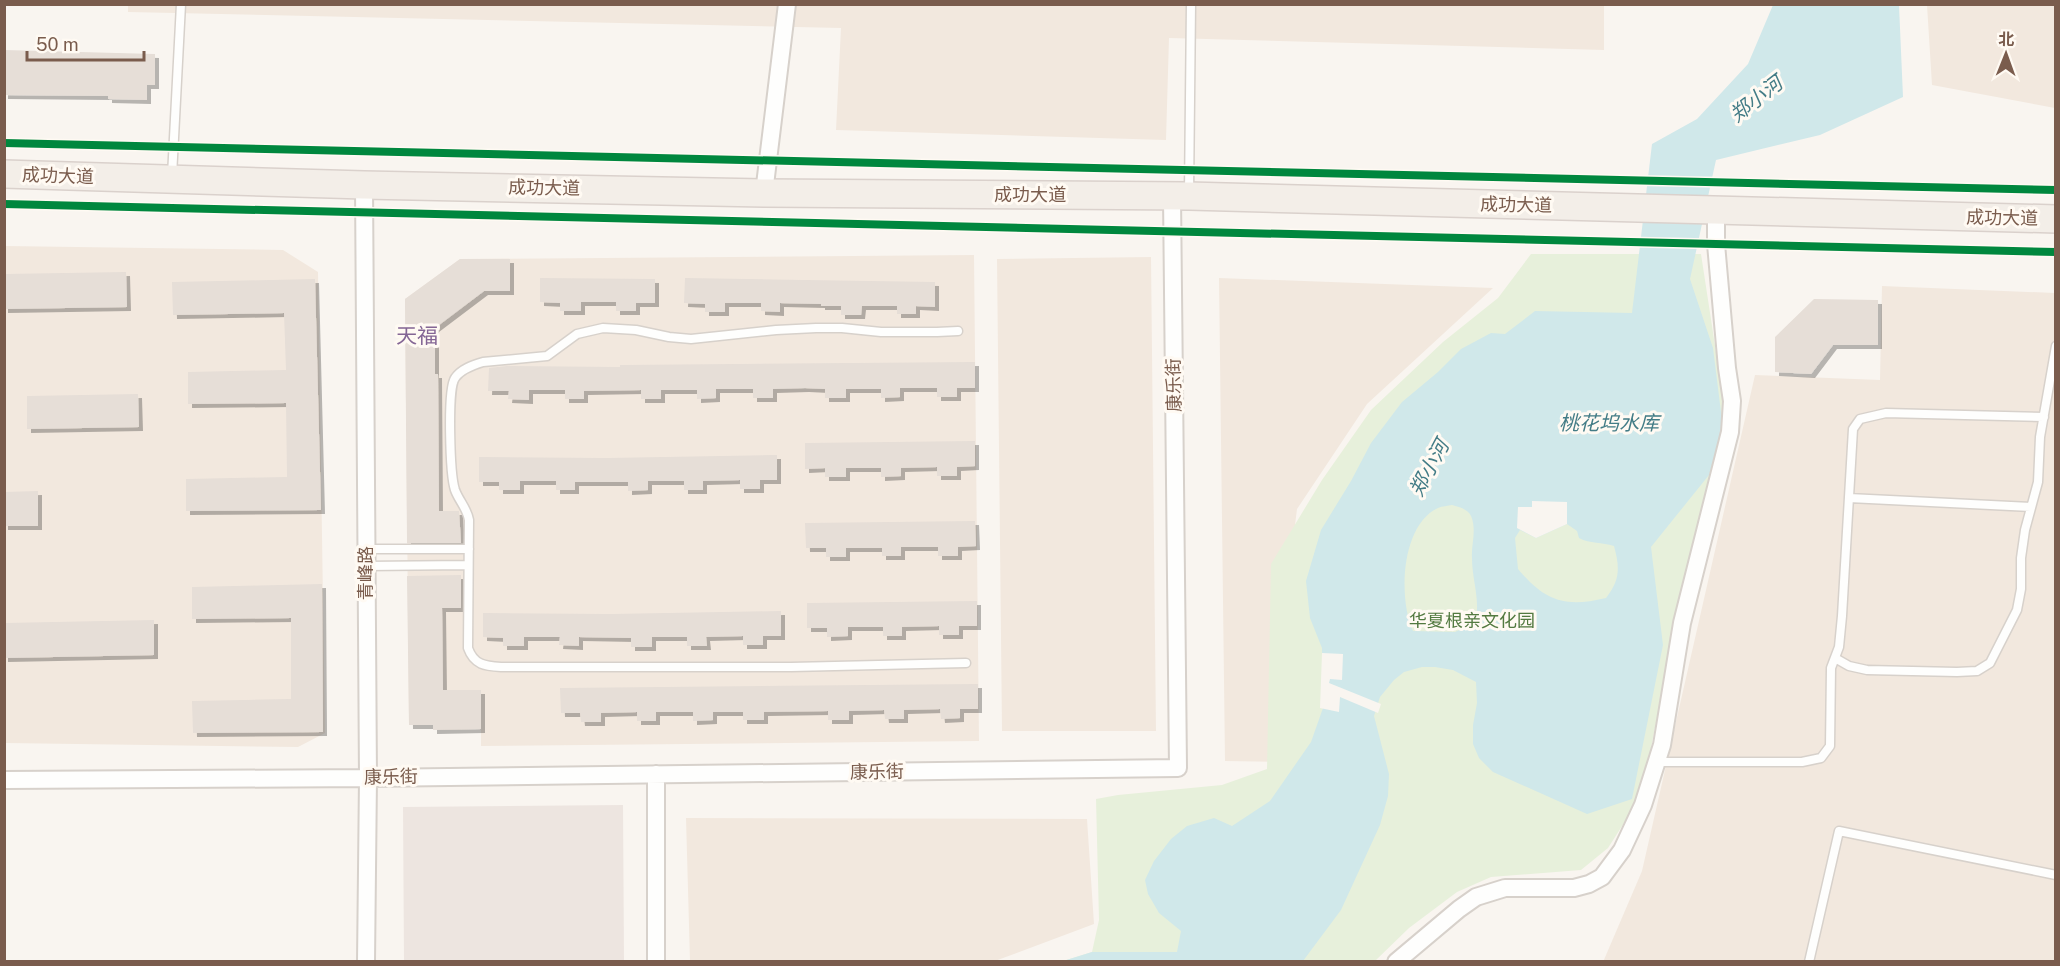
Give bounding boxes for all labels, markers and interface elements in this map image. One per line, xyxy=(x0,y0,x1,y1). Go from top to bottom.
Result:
scale bar xyxy=(27,24,144,62)
north arrow xyxy=(1976,24,2036,84)
text: 北 xyxy=(1998,30,2014,49)
text: 50 m xyxy=(36,34,79,55)
water label: 郑小河 xyxy=(1725,69,1790,127)
street label: 成功大道 xyxy=(22,164,94,187)
street label: 成功大道 xyxy=(508,176,580,199)
street label: 成功大道 xyxy=(994,184,1066,205)
street label: 成功大道 xyxy=(1480,193,1552,216)
street label: 成功大道 xyxy=(1966,206,2038,229)
district label: 天福 xyxy=(396,323,438,348)
street label: 康乐街 xyxy=(1163,358,1184,412)
water label: 桃花坞水库 xyxy=(1559,411,1662,435)
water label: 郑小河 xyxy=(1404,432,1456,500)
street label: 青峰路 xyxy=(355,546,376,600)
park label: 华夏根亲文化园 xyxy=(1409,610,1535,631)
street label: 康乐街 xyxy=(850,761,904,782)
street label: 康乐街 xyxy=(364,766,418,787)

